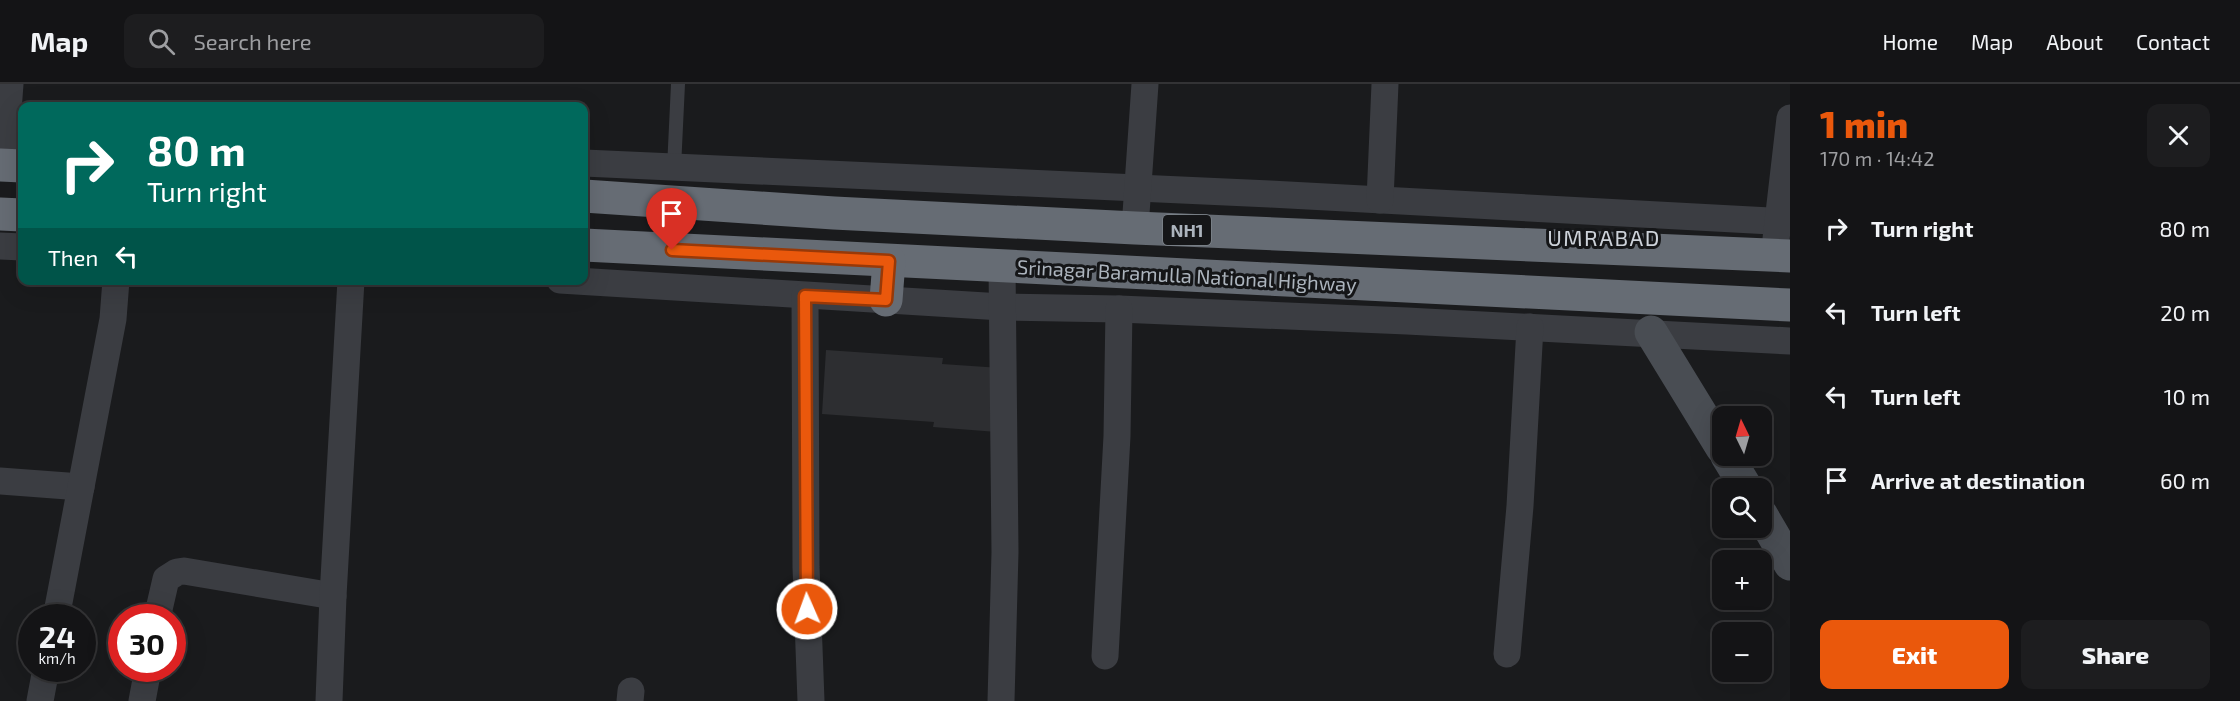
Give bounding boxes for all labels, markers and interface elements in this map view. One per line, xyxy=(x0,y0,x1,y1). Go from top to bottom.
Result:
search box xyxy=(124,14,544,68)
text: Map xyxy=(30,24,88,58)
icon: search xyxy=(145,25,178,58)
text: Search here xyxy=(193,28,312,54)
text: Home xyxy=(1882,29,1938,54)
text: Map xyxy=(1971,29,2013,54)
text: About xyxy=(2046,29,2103,54)
text: Contact xyxy=(2136,29,2210,54)
text: 1 min xyxy=(1820,102,1908,145)
button: close xyxy=(2147,104,2210,167)
text: 80 m xyxy=(147,124,246,174)
icon: right xyxy=(48,126,126,204)
text: 170 m · 14:42 xyxy=(1820,146,1934,170)
text: Turn right xyxy=(147,175,267,207)
pin xyxy=(646,188,697,250)
icon: arrive xyxy=(655,197,688,230)
icon: right xyxy=(1820,212,1853,245)
road number: NH1 xyxy=(1163,215,1211,245)
text: Turn right xyxy=(1871,215,1973,241)
text: 80 m xyxy=(2159,215,2210,241)
district label: UMRABAD xyxy=(1547,224,1661,250)
icon: left xyxy=(110,240,143,273)
text: Then xyxy=(48,244,98,270)
street label: Srinagar Baramulla National Highway xyxy=(1017,254,1358,296)
icon: left xyxy=(1820,296,1853,329)
text: Turn left xyxy=(1871,299,1960,325)
text: 20 m xyxy=(2160,299,2210,325)
icon: left xyxy=(1820,380,1853,413)
text: Turn left xyxy=(1871,383,1960,409)
text: 10 m xyxy=(2164,383,2210,409)
north arrow xyxy=(1712,406,1772,466)
map controls xyxy=(1712,406,1772,682)
icon: arrive xyxy=(1820,464,1853,497)
text: Arrive at destination xyxy=(1871,467,2085,493)
text: 60 m xyxy=(2160,467,2210,493)
button: search xyxy=(1712,478,1772,538)
button: + xyxy=(1712,550,1772,610)
position arrow xyxy=(775,577,839,641)
speed limit sign: 30 xyxy=(108,604,186,682)
text: 24 xyxy=(39,618,75,654)
button: Exit xyxy=(1820,620,2009,689)
button: Share xyxy=(2021,620,2210,689)
button: − xyxy=(1712,622,1772,682)
text: km/h xyxy=(38,649,76,667)

